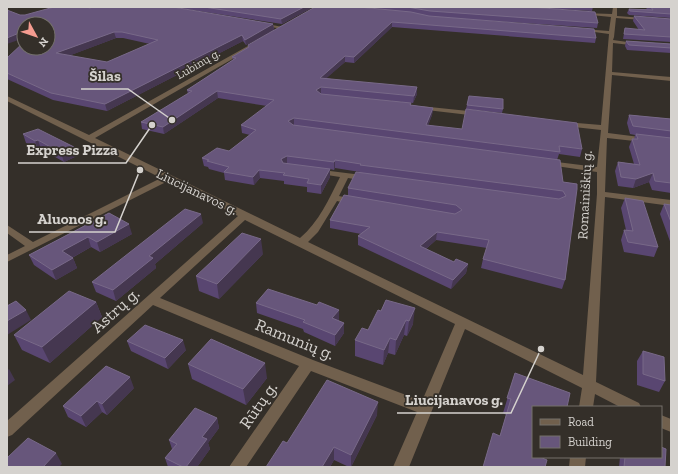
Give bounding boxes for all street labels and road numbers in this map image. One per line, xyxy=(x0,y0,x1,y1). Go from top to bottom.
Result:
street label: Lubinų g. xyxy=(174,46,222,82)
street label: Romainiškių g. xyxy=(574,150,596,240)
street label: Liucijanavos g. xyxy=(154,165,240,219)
street label: Astrų g. xyxy=(87,283,143,337)
street label: Ramunių g. xyxy=(253,314,337,364)
street label: Rūtų g. xyxy=(235,378,281,432)

